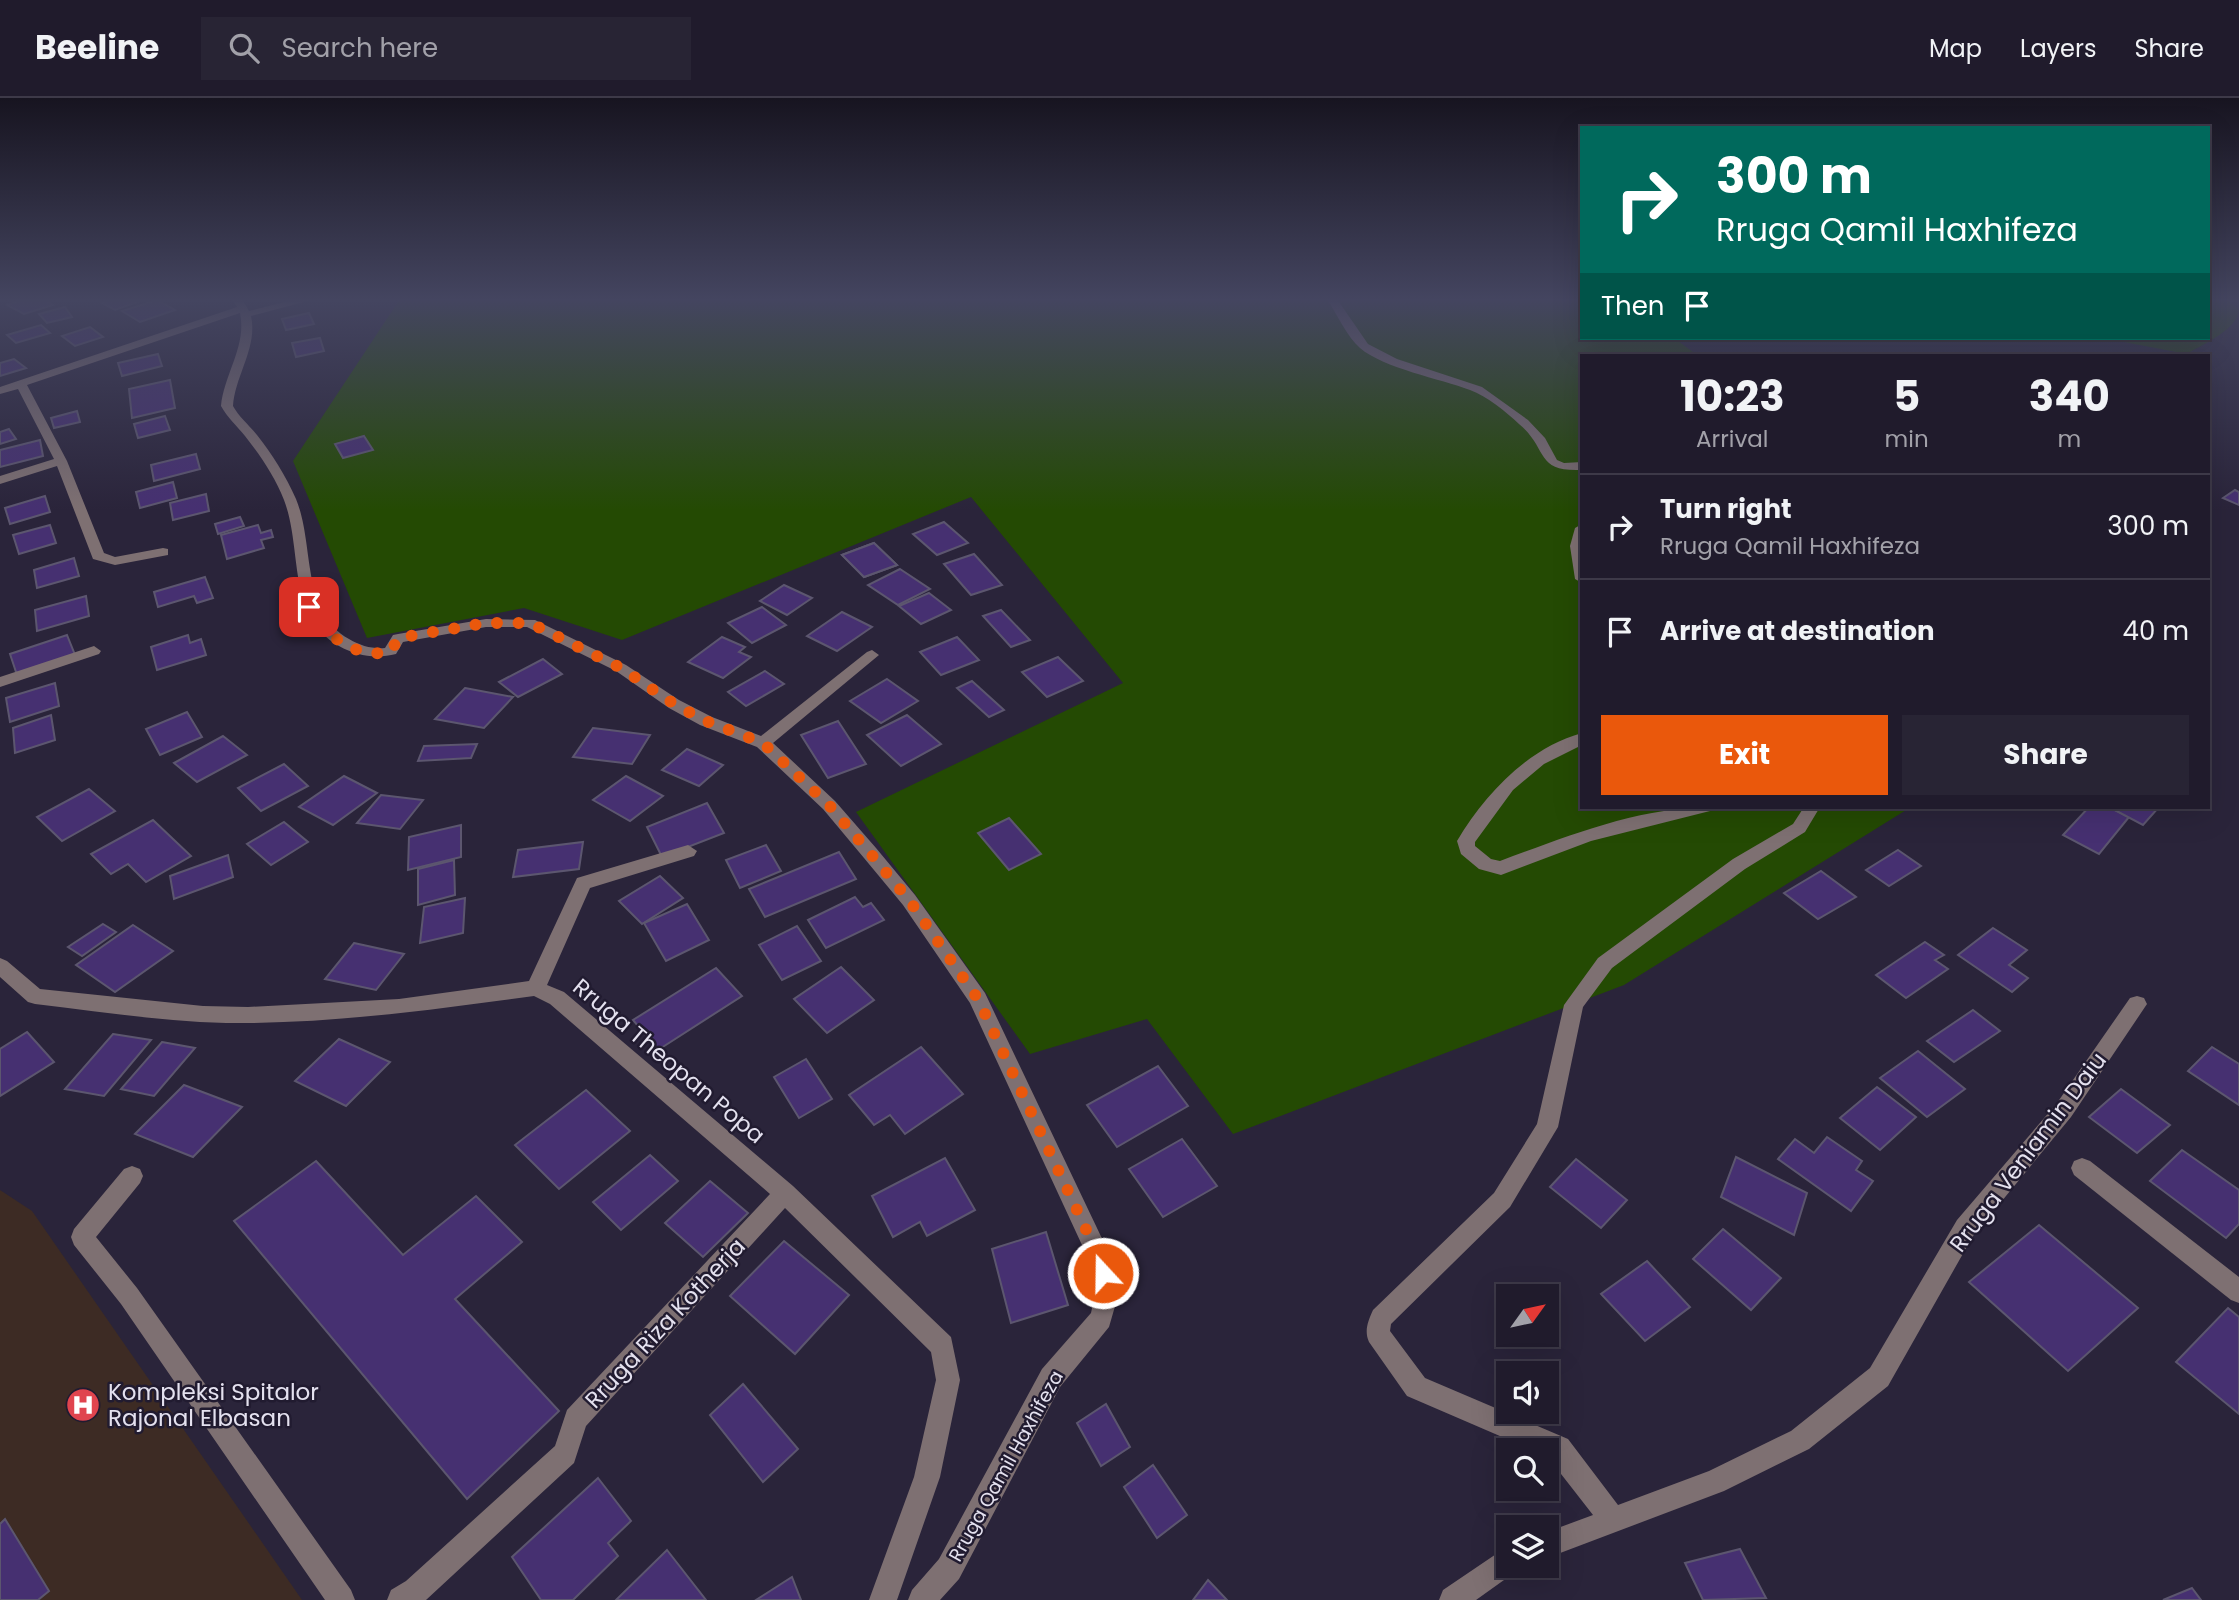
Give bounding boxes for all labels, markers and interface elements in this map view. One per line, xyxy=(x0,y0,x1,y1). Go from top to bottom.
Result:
search box xyxy=(201,17,691,80)
text: Beeline xyxy=(35,24,159,71)
icon: search xyxy=(225,29,263,67)
text: Search here xyxy=(281,30,438,66)
text: Map xyxy=(1929,32,1982,65)
text: Layers xyxy=(2020,32,2096,65)
text: Share xyxy=(2134,32,2204,65)
text: 300 m xyxy=(1716,142,1872,210)
icon: right xyxy=(1601,154,1692,245)
text: Rruga Qamil Haxhifeza xyxy=(1716,207,2078,252)
icon: arrive xyxy=(1678,287,1716,325)
text: Then xyxy=(1601,288,1664,324)
text: 10:23 xyxy=(1680,367,1785,426)
text: 5 xyxy=(1893,367,1920,426)
text: 340 xyxy=(2029,367,2110,426)
text: Arrival xyxy=(1696,423,1769,455)
text: min xyxy=(1885,423,1929,455)
text: m xyxy=(2057,423,2081,455)
text: Turn right xyxy=(1660,491,1792,527)
icon: right xyxy=(1601,508,1639,546)
text: 300 m xyxy=(2107,508,2189,544)
text: Rruga Qamil Haxhifeza xyxy=(1660,530,1920,562)
pin xyxy=(279,577,339,637)
icon: arrive xyxy=(290,588,328,626)
icon: arrive xyxy=(1601,613,1639,651)
text: Arrive at destination xyxy=(1660,613,1935,649)
text: 40 m xyxy=(2123,613,2189,649)
button: Exit xyxy=(1601,715,1888,795)
button: Share xyxy=(1902,715,2189,795)
street label: Rruga Theopan Popa xyxy=(566,971,772,1151)
street label: Rruga Veniamin Daiu xyxy=(1942,1045,2114,1259)
street label: Rruga Riza Kotherja xyxy=(578,1231,752,1415)
position arrow xyxy=(1066,1236,1140,1310)
north arrow xyxy=(1496,1284,1559,1348)
map controls xyxy=(1496,1284,1559,1578)
button: sound xyxy=(1496,1361,1559,1424)
street label: Rruga Qamil Haxhifeza xyxy=(942,1366,1070,1566)
place label: Kompleksi Spitalor Rajonal Elbasan xyxy=(108,1376,319,1434)
hospital icon: Kompleksi Spitalor Rajonal Elbasan xyxy=(64,1386,102,1424)
button: search xyxy=(1496,1438,1559,1501)
button: layers xyxy=(1496,1515,1559,1578)

